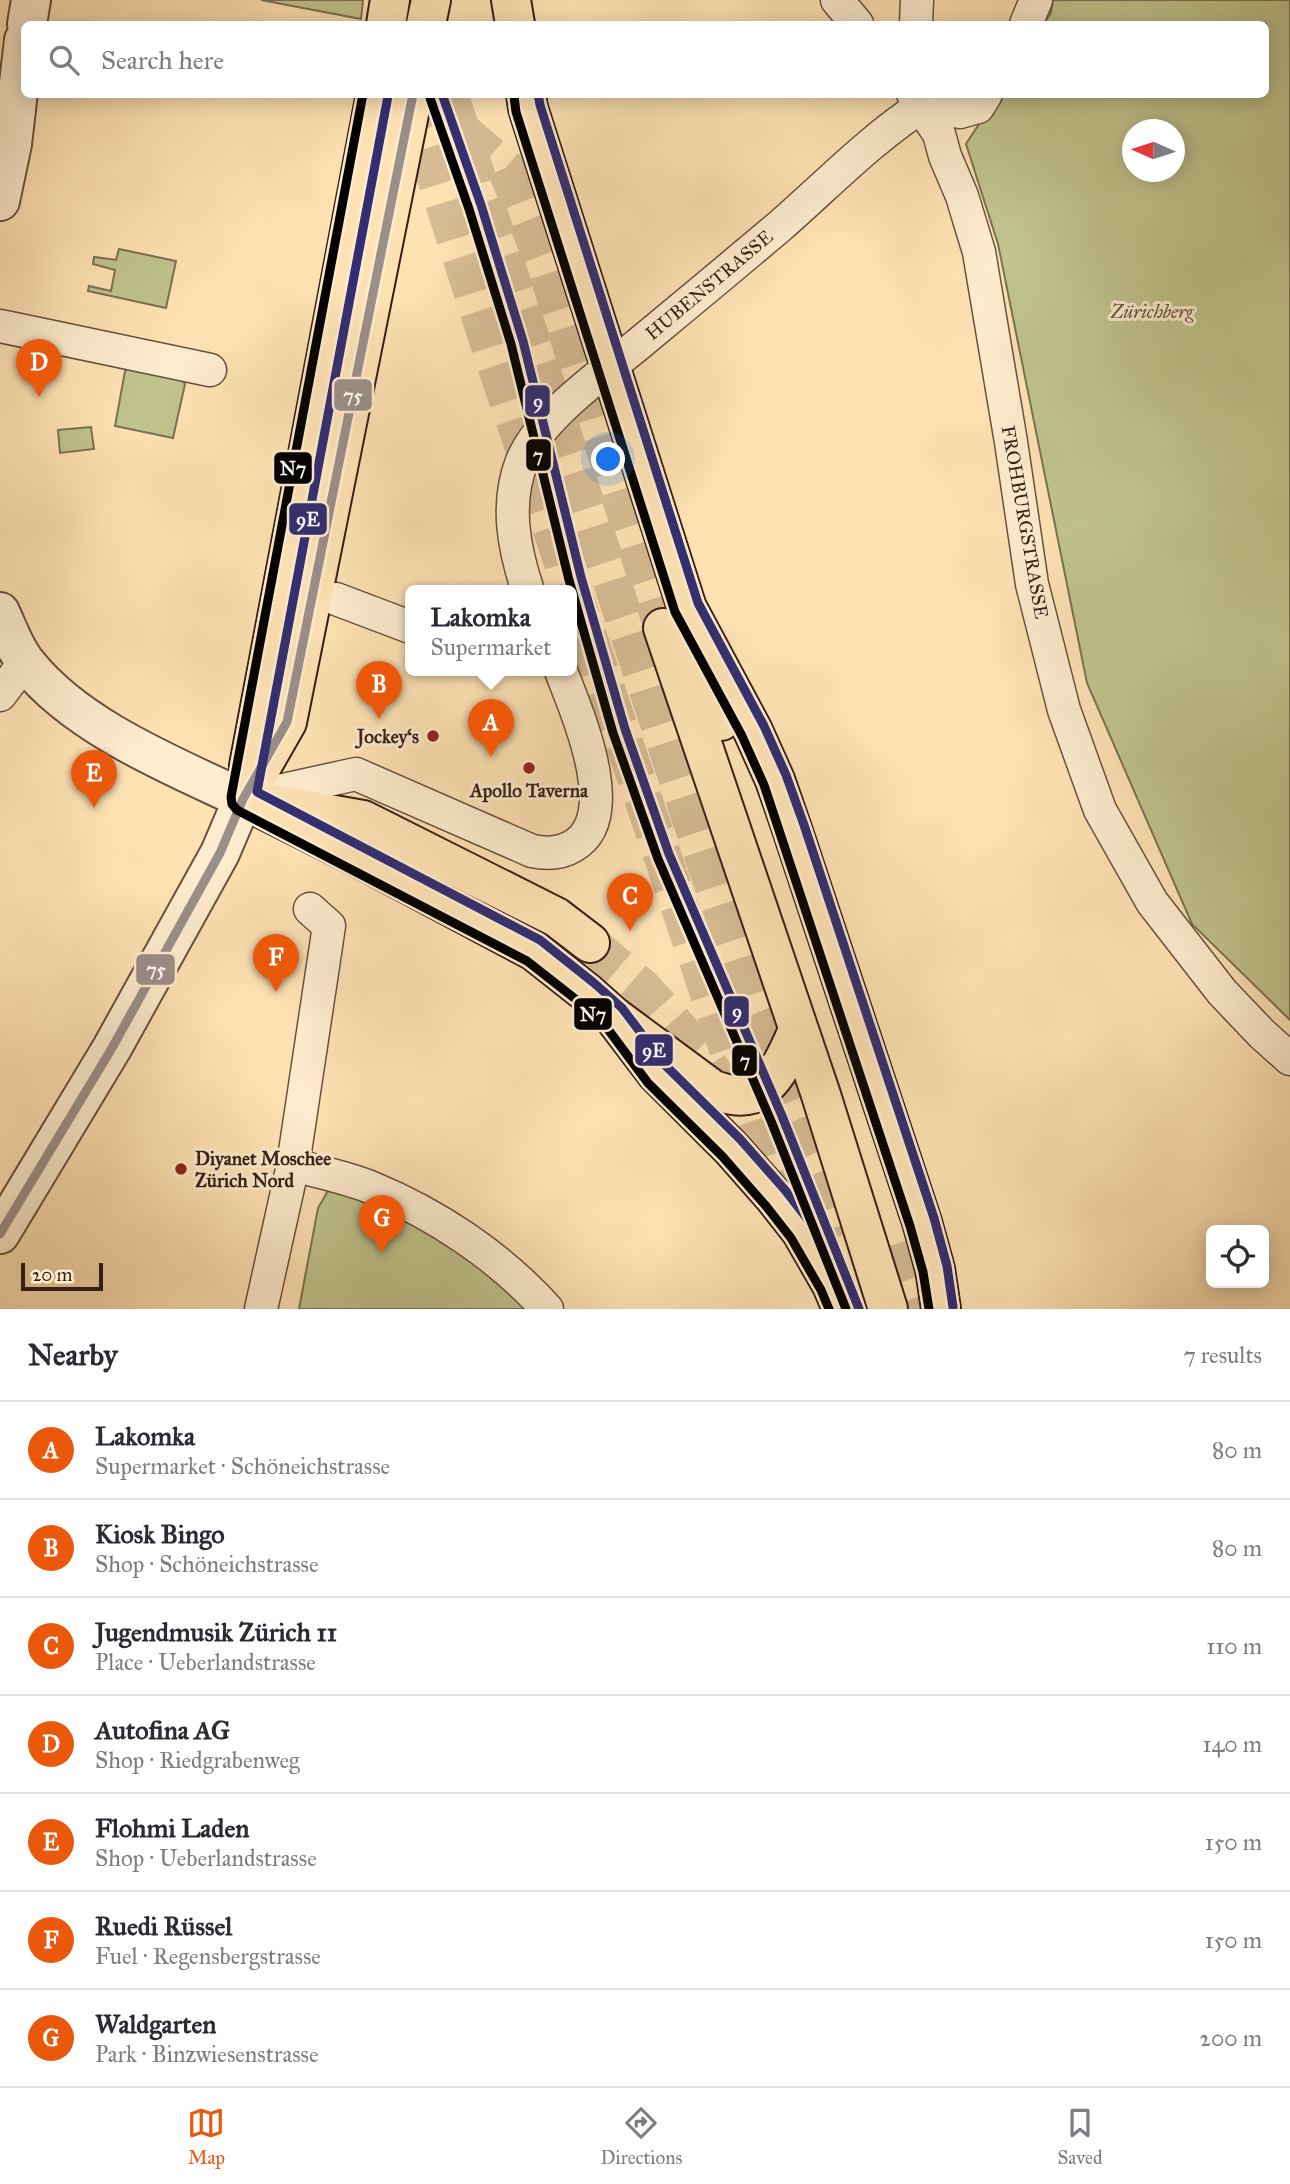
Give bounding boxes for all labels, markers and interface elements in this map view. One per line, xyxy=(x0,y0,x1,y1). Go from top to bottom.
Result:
search box xyxy=(21,21,1269,98)
icon: search xyxy=(45,41,83,79)
text: Search here xyxy=(101,44,224,76)
north arrow xyxy=(1122,119,1185,182)
street label: HUBENSTRASSE xyxy=(641,225,778,345)
park label: Zürichberg xyxy=(1110,300,1195,323)
pin: D xyxy=(16,339,62,397)
line badge: 75 xyxy=(333,378,373,412)
text: 75 xyxy=(344,384,363,407)
line badge: 9 xyxy=(524,384,551,418)
text: 9 xyxy=(533,390,543,414)
street label: FROHBURGSTRASSE xyxy=(997,424,1053,621)
line badge: 7 xyxy=(525,438,552,472)
your location xyxy=(591,442,625,476)
text: 7 xyxy=(533,444,543,467)
line badge: N7 xyxy=(273,451,313,485)
text: N7 xyxy=(280,457,306,480)
line badge: 9E xyxy=(288,502,328,536)
text: 9E xyxy=(296,508,320,532)
popup xyxy=(405,585,577,676)
text: Lakomka xyxy=(431,601,531,633)
text: Supermarket xyxy=(431,633,551,661)
pin: B xyxy=(356,661,402,719)
pin: A xyxy=(468,699,514,757)
place label: Jockey‘s xyxy=(354,725,419,749)
marker: Jockey‘s xyxy=(425,728,441,744)
pin: E xyxy=(71,750,117,808)
marker: Apollo Taverna xyxy=(521,760,537,776)
place label: Apollo Taverna xyxy=(468,779,589,803)
pin: C xyxy=(607,873,653,931)
pin: F xyxy=(253,934,299,992)
line badge: 75 xyxy=(135,953,176,986)
text: 75 xyxy=(147,958,166,981)
line badge: 9 xyxy=(723,995,750,1028)
line badge: N7 xyxy=(573,997,613,1031)
text: 9 xyxy=(732,1000,742,1024)
text: N7 xyxy=(580,1003,606,1026)
line badge: 9E xyxy=(634,1033,674,1067)
text: 9E xyxy=(642,1039,666,1063)
line badge: 7 xyxy=(731,1044,758,1077)
text: 7 xyxy=(740,1049,750,1072)
place label: Diyanet Moschee Zürich Nord xyxy=(195,1147,331,1192)
marker: Diyanet Moschee Zürich Nord xyxy=(173,1161,189,1177)
pin: G xyxy=(359,1195,405,1253)
map controls xyxy=(1206,1225,1269,1288)
button: locate xyxy=(1206,1225,1269,1288)
scale bar xyxy=(21,1260,103,1292)
text: 20 m xyxy=(32,1263,73,1286)
text: Nearby xyxy=(28,1337,118,1373)
text: 7 results xyxy=(1183,1341,1262,1369)
text: Lakomka xyxy=(95,1420,195,1452)
text: A xyxy=(43,1436,59,1464)
text: 80 m xyxy=(1212,1436,1262,1464)
text: Supermarket · Schöneichstrasse xyxy=(95,1452,390,1480)
text: Kiosk Bingo xyxy=(95,1518,225,1550)
text: B xyxy=(43,1534,59,1562)
text: 80 m xyxy=(1212,1534,1262,1562)
text: Shop · Schöneichstrasse xyxy=(95,1550,319,1578)
text: Jugendmusik Zürich 11 xyxy=(95,1616,337,1648)
text: C xyxy=(43,1632,59,1660)
text: 110 m xyxy=(1206,1632,1262,1660)
text: Place · Ueberlandstrasse xyxy=(95,1648,316,1676)
text: Autofina AG xyxy=(95,1714,230,1746)
text: D xyxy=(42,1730,60,1758)
text: 140 m xyxy=(1202,1730,1262,1758)
text: Shop · Riedgrabenweg xyxy=(95,1746,300,1774)
text: Flohmi Laden xyxy=(95,1812,249,1844)
text: E xyxy=(43,1828,59,1856)
text: 150 m xyxy=(1205,1828,1262,1856)
text: Shop · Ueberlandstrasse xyxy=(95,1844,317,1872)
text: Ruedi Rüssel xyxy=(95,1910,232,1942)
text: F xyxy=(43,1926,59,1954)
text: 150 m xyxy=(1205,1926,1262,1954)
text: Fuel · Regensbergstrasse xyxy=(95,1942,321,1970)
text: Waldgarten xyxy=(95,2008,216,2040)
text: G xyxy=(43,2024,59,2052)
text: 200 m xyxy=(1200,2024,1262,2052)
text: Park · Binzwiesenstrasse xyxy=(95,2040,319,2068)
tab: Map xyxy=(187,2104,225,2169)
tab: Directions xyxy=(600,2104,682,2169)
tab: Saved xyxy=(1057,2104,1103,2169)

